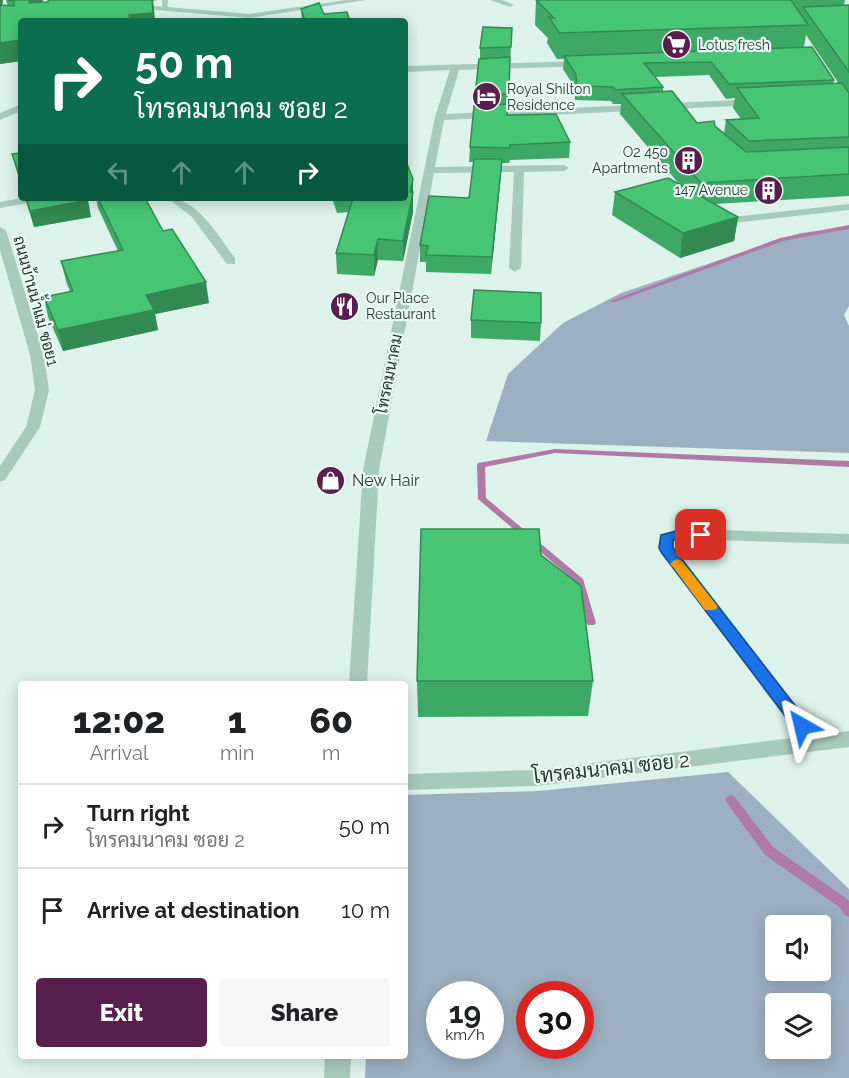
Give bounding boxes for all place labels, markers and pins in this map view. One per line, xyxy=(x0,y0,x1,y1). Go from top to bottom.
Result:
supermarket icon: Lotus fresh xyxy=(661,29,693,61)
place label: Lotus fresh xyxy=(698,37,770,53)
hotel icon: Royal Shilton Residence xyxy=(470,81,502,113)
place label: Royal Shilton Residence xyxy=(507,81,591,113)
place label: O2 450 Apartments xyxy=(592,144,668,176)
building icon: O2 450 Apartments xyxy=(673,144,705,176)
building icon: 147 Avenue xyxy=(753,174,785,206)
place label: 147 Avenue xyxy=(675,182,748,198)
restaurant icon: Our Place Restaurant xyxy=(329,290,361,322)
place label: Our Place Restaurant xyxy=(366,290,436,322)
shop icon: New Hair xyxy=(315,464,347,496)
place label: New Hair xyxy=(352,471,420,490)
pin xyxy=(675,509,726,560)

